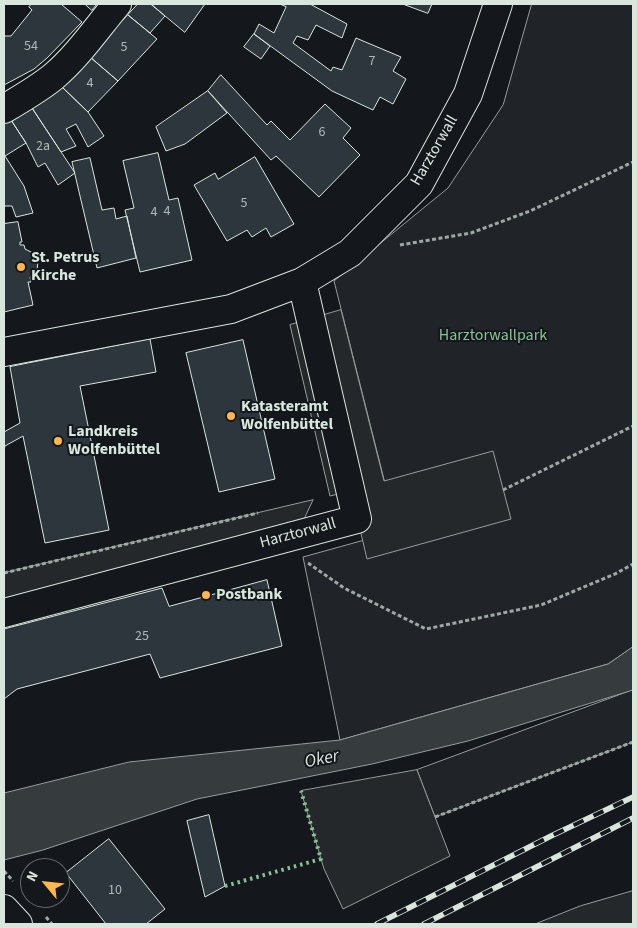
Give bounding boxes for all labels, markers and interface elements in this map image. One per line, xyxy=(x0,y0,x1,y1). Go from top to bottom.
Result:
house number: 54 xyxy=(24,39,38,55)
house number: 5 xyxy=(121,40,127,56)
house number: 7 xyxy=(369,54,375,70)
house number: 4 xyxy=(87,76,93,92)
street label: Harztorwall xyxy=(407,112,463,190)
house number: 6 xyxy=(319,125,325,141)
house number: 2a xyxy=(36,139,50,155)
house number: 5 xyxy=(241,196,247,212)
house number: 4 xyxy=(164,204,170,220)
house number: 4 xyxy=(151,205,157,221)
place label: St. Petrus Kirche xyxy=(31,248,99,286)
marker: St. Petrus Kirche xyxy=(15,261,27,273)
park label: Harztorwallpark xyxy=(439,326,547,346)
place label: Katasteramt Wolfenbüttel xyxy=(241,397,333,435)
marker: Katasteramt Wolfenbüttel xyxy=(225,410,237,422)
place label: Landkreis Wolfenbüttel xyxy=(68,422,160,460)
marker: Landkreis Wolfenbüttel xyxy=(52,435,64,447)
street label: Harztorwall xyxy=(258,515,338,553)
place label: Postbank xyxy=(216,585,282,605)
marker: Postbank xyxy=(200,589,212,601)
house number: 25 xyxy=(135,629,149,645)
water label: Oker xyxy=(303,746,341,774)
north arrow xyxy=(20,858,70,908)
text: N xyxy=(22,868,44,885)
house number: 10 xyxy=(108,883,122,899)

